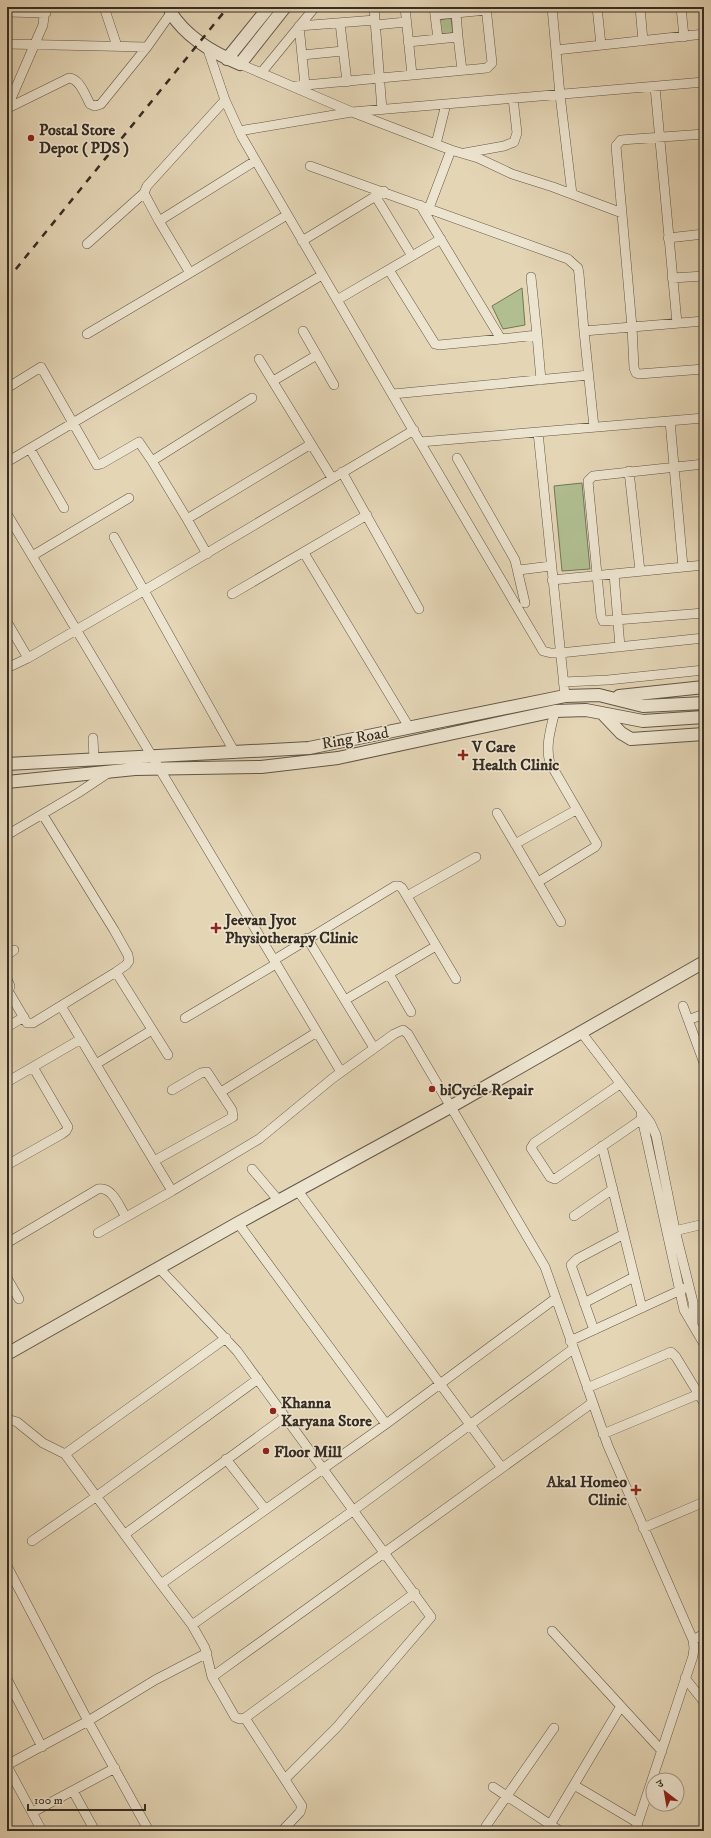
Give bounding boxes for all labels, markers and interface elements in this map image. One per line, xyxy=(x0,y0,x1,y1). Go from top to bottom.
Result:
place label: Postal Store Depot ( PDS ) xyxy=(39,120,129,158)
marker: Postal Store Depot ( PDS ) xyxy=(26,133,36,143)
street label: Ring Road xyxy=(320,722,390,754)
place label: V Care Health Clinic xyxy=(471,737,559,775)
marker: V Care Health Clinic xyxy=(457,749,469,761)
place label: Jeevan Jyot Physiotherapy Clinic xyxy=(223,910,358,948)
marker: Jeevan Jyot Physiotherapy Clinic xyxy=(210,922,222,934)
place label: biCycle Repair xyxy=(439,1080,534,1100)
marker: biCycle Repair xyxy=(427,1084,437,1094)
place label: Khanna Karyana Store xyxy=(281,1393,372,1431)
marker: Khanna Karyana Store xyxy=(268,1406,278,1416)
place label: Floor Mill xyxy=(274,1442,343,1462)
marker: Floor Mill xyxy=(261,1446,271,1456)
place label: Akal Homeo Clinic xyxy=(546,1472,627,1510)
marker: Akal Homeo Clinic xyxy=(630,1484,642,1496)
north arrow xyxy=(645,1772,685,1812)
text: उ xyxy=(653,1776,668,1792)
scale bar xyxy=(28,1786,145,1812)
text: 100 m xyxy=(34,1793,63,1808)

